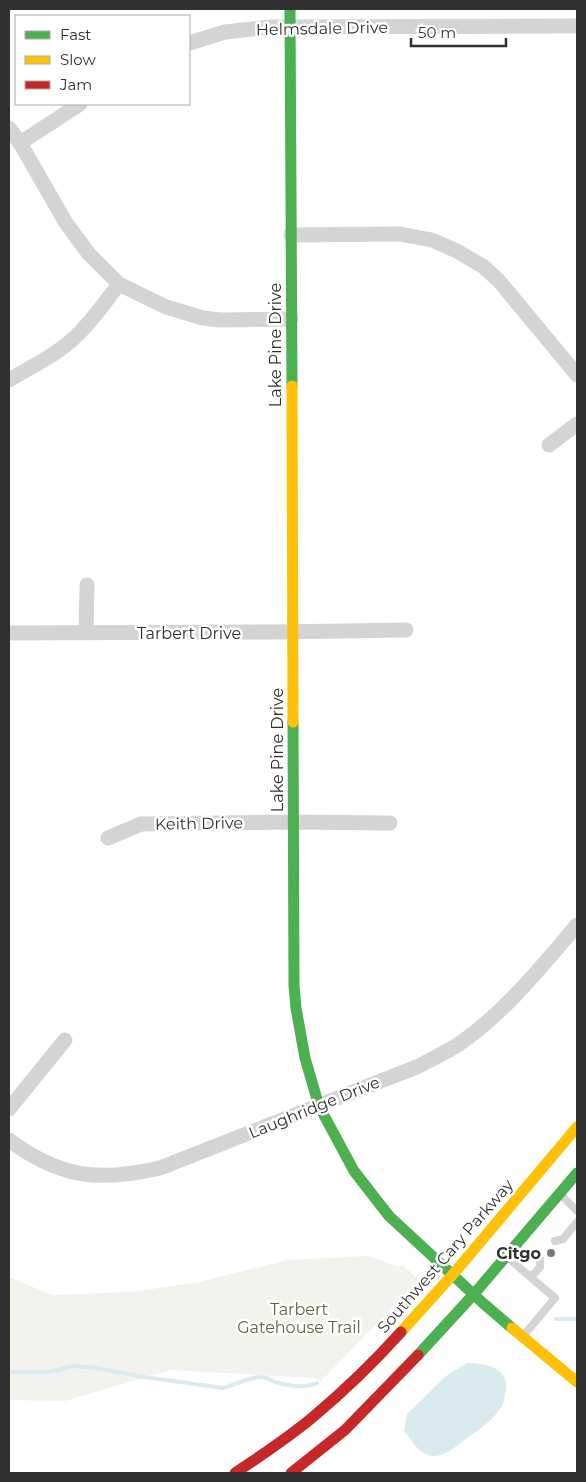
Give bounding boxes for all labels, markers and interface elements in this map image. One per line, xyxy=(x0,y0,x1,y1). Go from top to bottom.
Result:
legend xyxy=(15,15,190,105)
scale bar xyxy=(411,15,506,47)
street label: Helmsdale Drive xyxy=(256,18,388,39)
text: 50 m xyxy=(418,23,456,42)
text: Fast xyxy=(60,25,91,44)
text: Slow xyxy=(60,50,96,69)
text: Jam xyxy=(59,75,92,94)
street label: Lake Pine Drive xyxy=(266,283,285,407)
street label: Tarbert Drive xyxy=(137,624,241,643)
street label: Lake Pine Drive xyxy=(268,688,287,812)
street label: Keith Drive xyxy=(155,813,243,834)
street label: Laughridge Drive xyxy=(246,1073,382,1142)
street label: Southwest Cary Parkway xyxy=(373,1175,517,1337)
place label: Citgo xyxy=(496,1244,541,1263)
marker: Citgo xyxy=(545,1247,557,1259)
park label: Tarbert Gatehouse Trail xyxy=(237,1300,361,1337)

